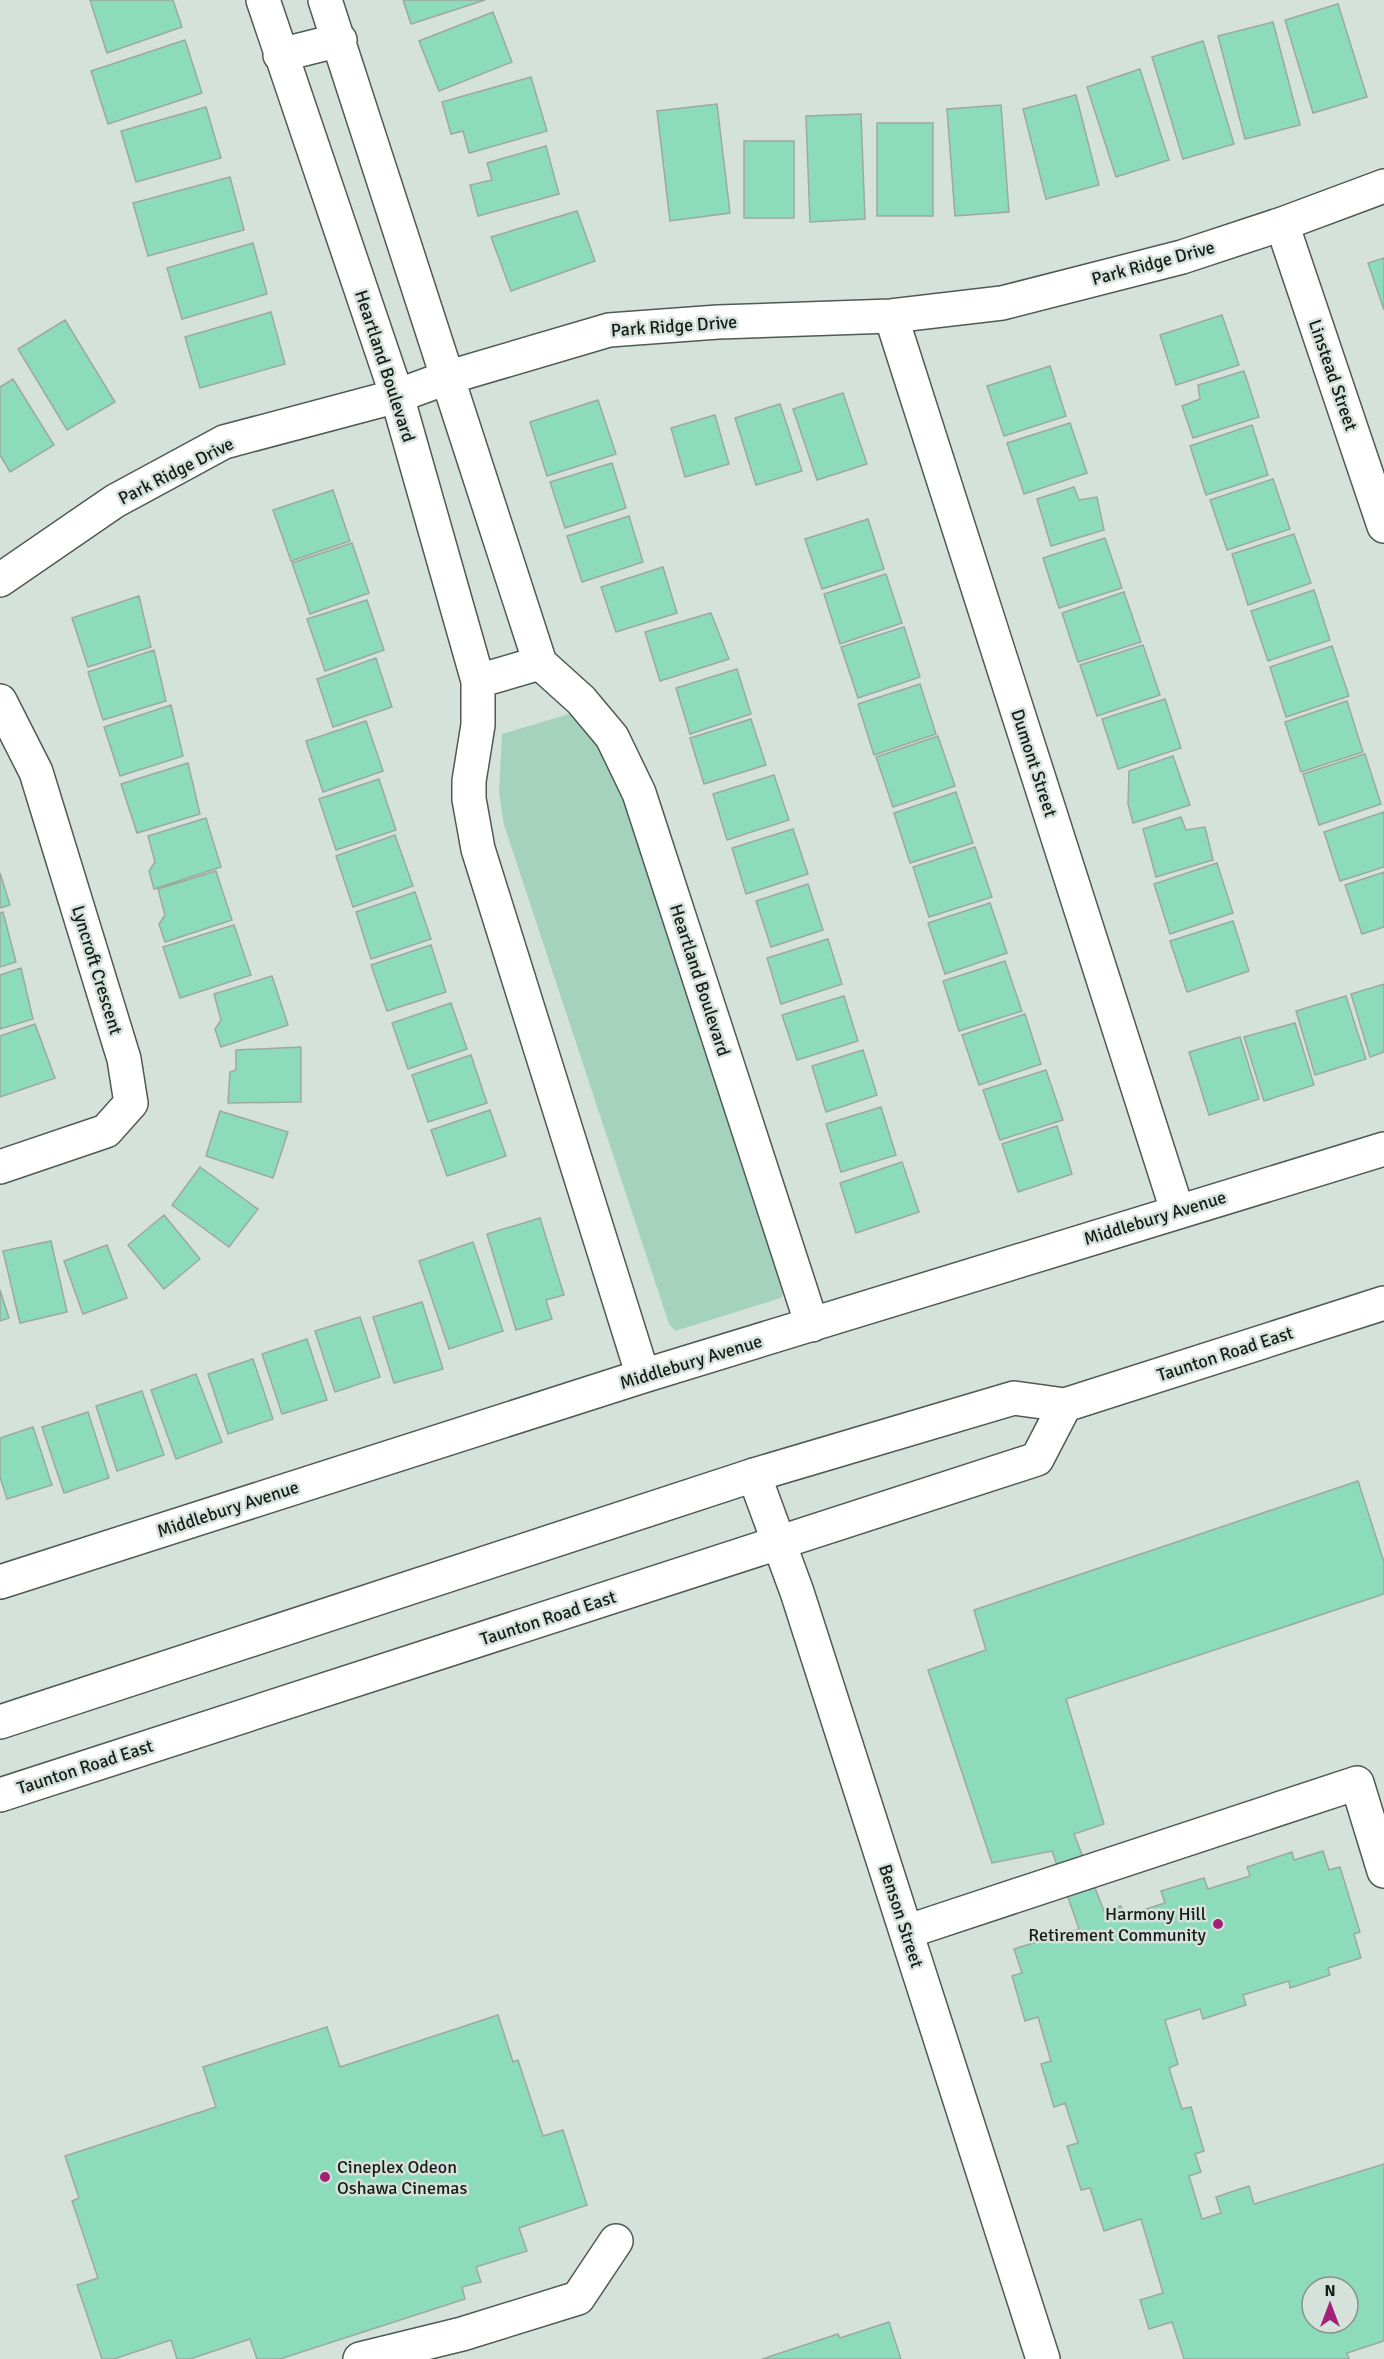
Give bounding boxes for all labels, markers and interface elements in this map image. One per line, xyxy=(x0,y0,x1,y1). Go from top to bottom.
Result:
street label: Park Ridge Drive xyxy=(1089,236,1217,290)
street label: Heartland Boulevard xyxy=(350,287,420,445)
street label: Park Ridge Drive xyxy=(610,311,738,341)
street label: Linstead Street xyxy=(1304,316,1362,434)
street label: Park Ridge Drive xyxy=(115,432,237,510)
street label: Dumont Street xyxy=(1006,706,1062,820)
street label: Heartland Boulevard xyxy=(665,901,735,1059)
street label: Lyncroft Crescent xyxy=(67,903,127,1037)
street label: Middlebury Avenue xyxy=(1081,1186,1229,1250)
street label: Taunton Road East xyxy=(1154,1322,1296,1386)
street label: Middlebury Avenue xyxy=(617,1330,765,1394)
street label: Middlebury Avenue xyxy=(154,1476,302,1542)
street label: Taunton Road East xyxy=(477,1586,619,1650)
street label: Taunton Road East xyxy=(14,1735,156,1799)
street label: Benson Street xyxy=(874,1861,928,1971)
place label: Harmony Hill Retirement Community xyxy=(1028,1903,1207,1946)
marker: Harmony Hill Retirement Community xyxy=(1211,1917,1225,1931)
place label: Cineplex Odeon Oshawa Cinemas xyxy=(337,2156,467,2199)
marker: Cineplex Odeon Oshawa Cinemas xyxy=(318,2170,332,2184)
north arrow xyxy=(1300,2275,1360,2335)
text: N xyxy=(1324,2281,1336,2301)

